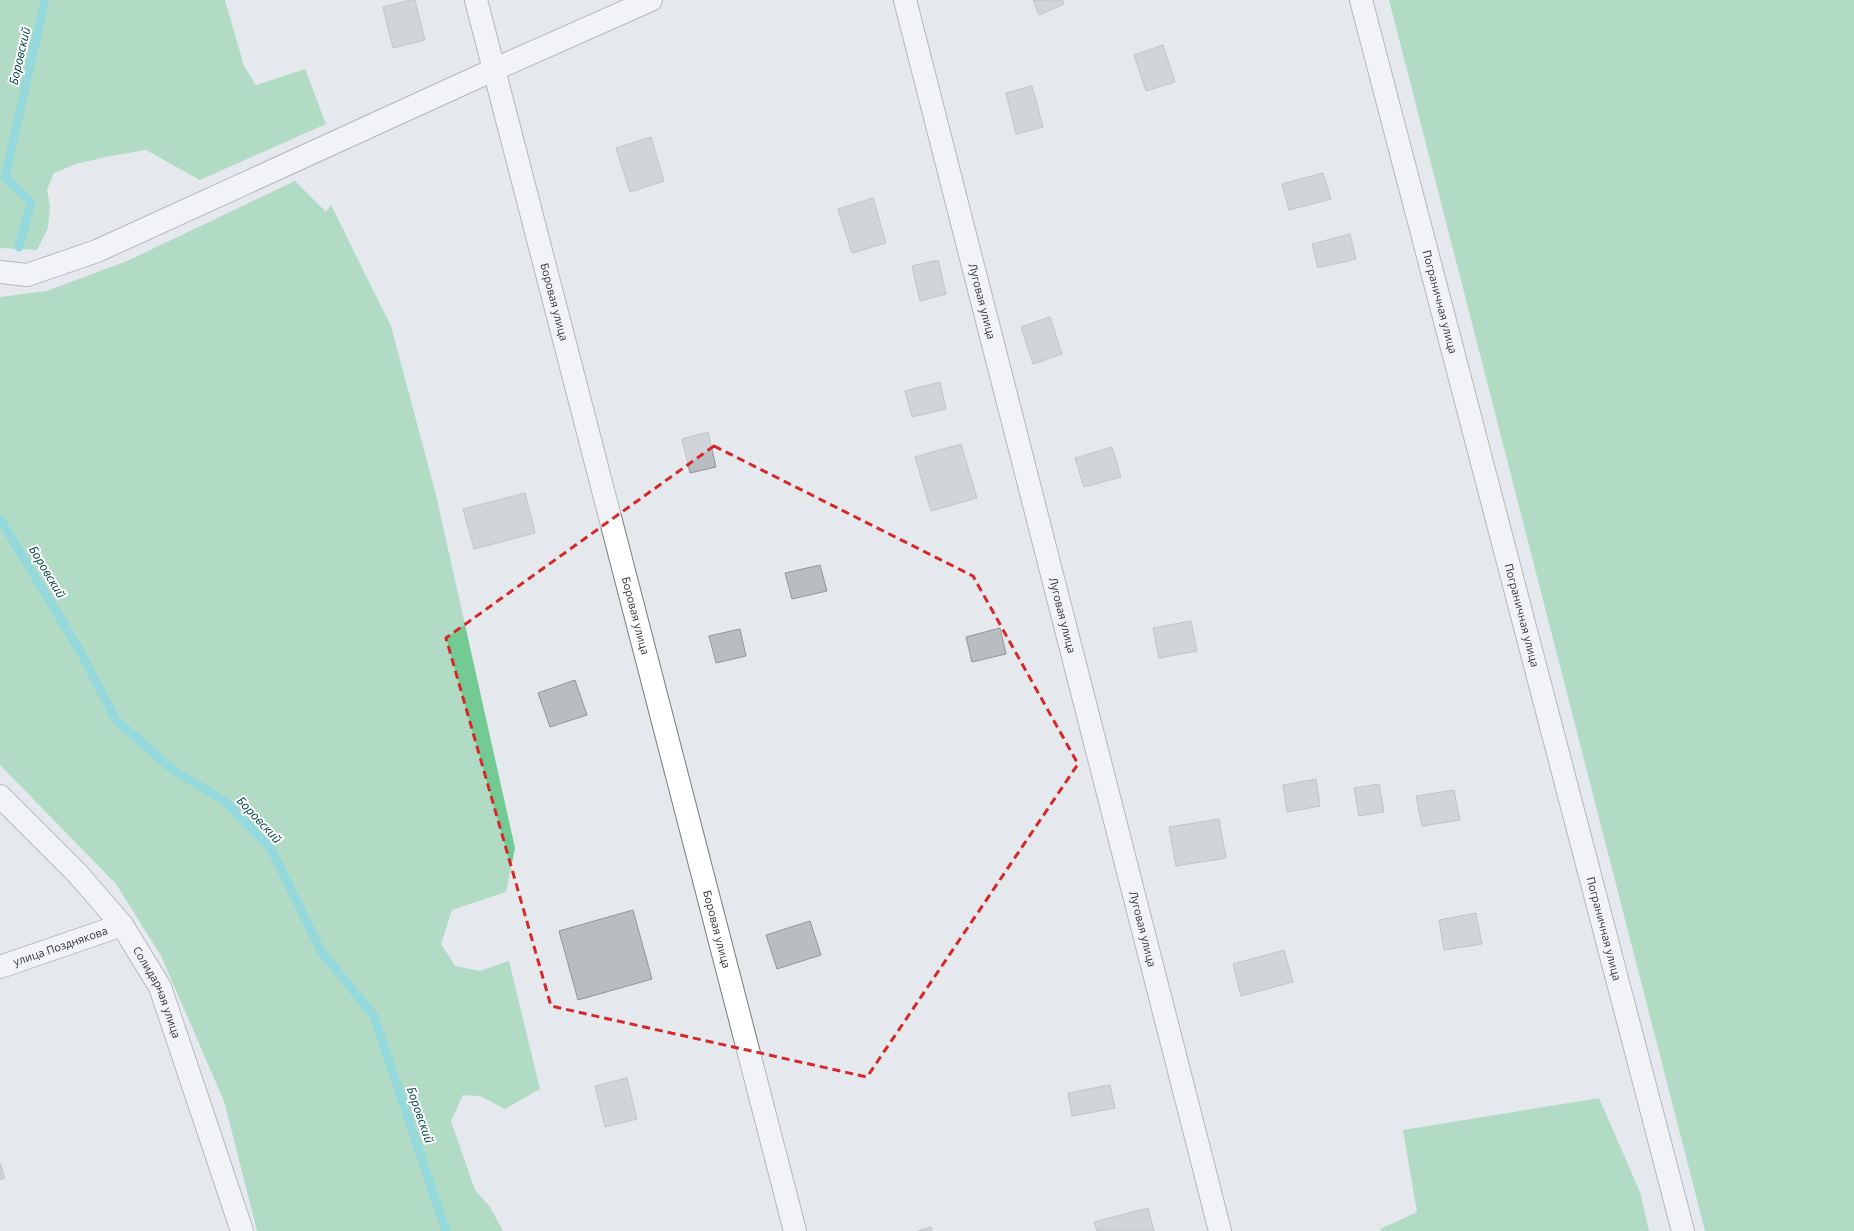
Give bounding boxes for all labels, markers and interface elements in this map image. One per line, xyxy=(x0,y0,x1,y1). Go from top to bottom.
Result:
water label: Боровский xyxy=(5,25,34,86)
street label: Пограничная улица xyxy=(1420,248,1461,355)
street label: Боровая улица xyxy=(537,261,572,342)
street label: Луговая улица xyxy=(966,262,999,341)
water label: Боровский xyxy=(25,542,70,601)
street label: Пограничная улица xyxy=(1502,562,1543,669)
street label: Боровая улица xyxy=(619,575,653,656)
street label: Луговая улица xyxy=(1046,575,1080,655)
water label: Боровский xyxy=(233,792,286,847)
street label: Пограничная улица xyxy=(1584,875,1625,982)
street label: Боровая улица xyxy=(700,889,735,970)
street label: Луговая улица xyxy=(1126,889,1160,969)
street label: улица Позднякова xyxy=(11,923,110,969)
street label: Солидарная улица xyxy=(130,943,185,1040)
water label: Боровский xyxy=(403,1084,438,1145)

